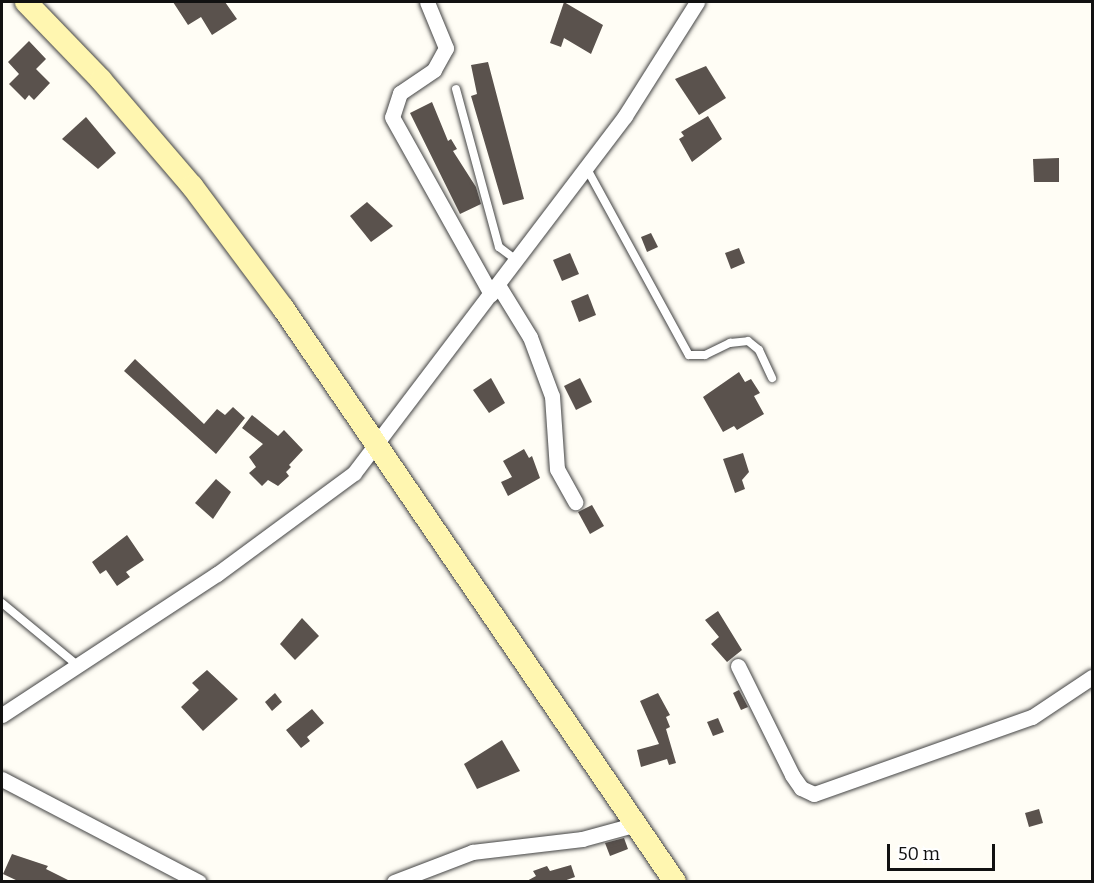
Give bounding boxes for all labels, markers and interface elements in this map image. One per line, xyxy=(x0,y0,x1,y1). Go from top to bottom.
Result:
scale bar xyxy=(890,832,998,870)
text: 50 m xyxy=(898,843,940,865)

